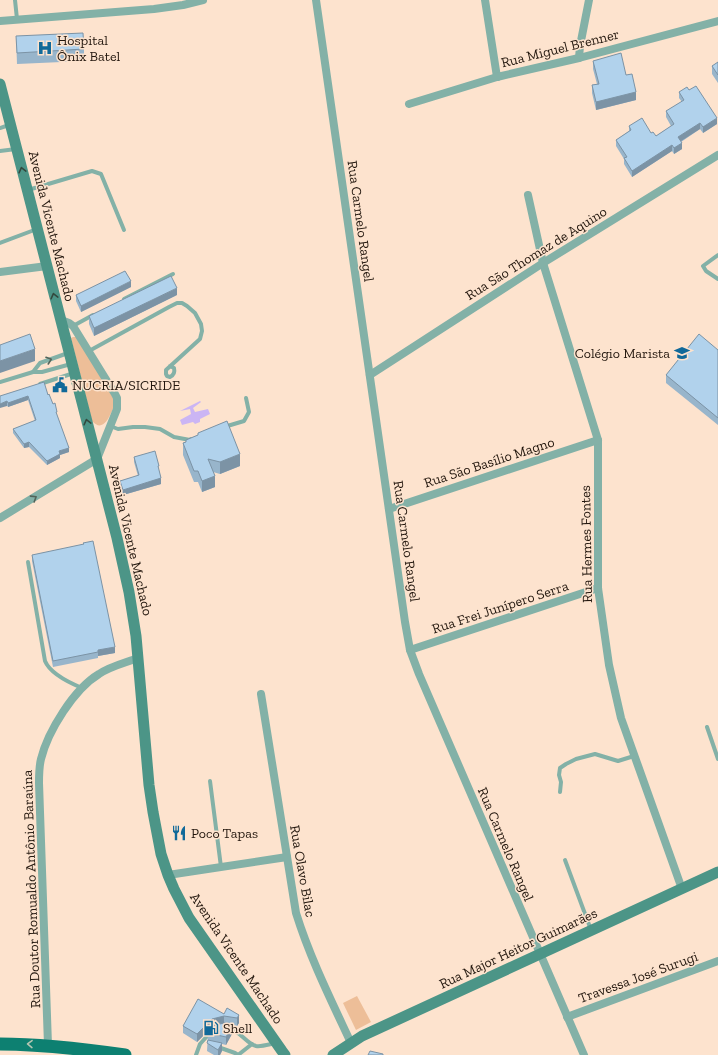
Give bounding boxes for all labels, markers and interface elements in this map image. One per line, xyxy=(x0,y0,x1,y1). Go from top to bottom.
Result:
street label: Rua Miguel Brenner xyxy=(499,26,621,71)
place label: Hospital Ônix Batel xyxy=(57,32,120,65)
hospital icon: Hospital Ônix Batel xyxy=(36,39,54,57)
street label: Avenida Vicente Machado xyxy=(25,149,78,303)
street label: Rua Carmelo Rangel xyxy=(344,159,377,283)
one-way arrow xyxy=(18,167,27,174)
street label: Rua São Thomaz de Aquino xyxy=(462,203,610,304)
one-way arrow xyxy=(51,293,59,299)
school or university icon: Colégio Marista xyxy=(673,344,691,362)
place label: Colégio Marista xyxy=(575,345,670,362)
one-way arrow xyxy=(45,356,52,364)
public building icon: NUCRIA/SICRIDE xyxy=(51,376,69,394)
place label: NUCRIA/SICRIDE xyxy=(72,377,180,394)
one-way arrow xyxy=(83,418,92,425)
street label: Rua São Basílio Magno xyxy=(422,433,557,492)
street label: Avenida Vicente Machado xyxy=(105,463,156,617)
street label: Rua Carmelo Rangel xyxy=(390,479,423,603)
street label: Rua Hermes Fontes xyxy=(577,485,596,603)
one-way arrow xyxy=(30,495,37,503)
street label: Rua Frei Junípero Serra xyxy=(430,577,571,638)
street label: Rua Doutor Romualdo Antônio Baraúna xyxy=(19,769,44,1008)
street label: Rua Carmelo Rangel xyxy=(474,785,537,904)
restaurant icon: Poco Tapas xyxy=(170,824,188,842)
street label: Rua Olavo Bilac xyxy=(286,824,319,918)
place label: Poco Tapas xyxy=(191,825,258,842)
street label: Avenida Vicente Machado xyxy=(186,889,287,1027)
street label: Rua Major Heitor Guimarães xyxy=(436,904,600,993)
street label: Travessa José Surugi xyxy=(576,948,700,1007)
fuel station icon: Shell xyxy=(202,1019,220,1037)
place label: Shell xyxy=(223,1020,253,1037)
one-way arrow xyxy=(27,1040,33,1049)

